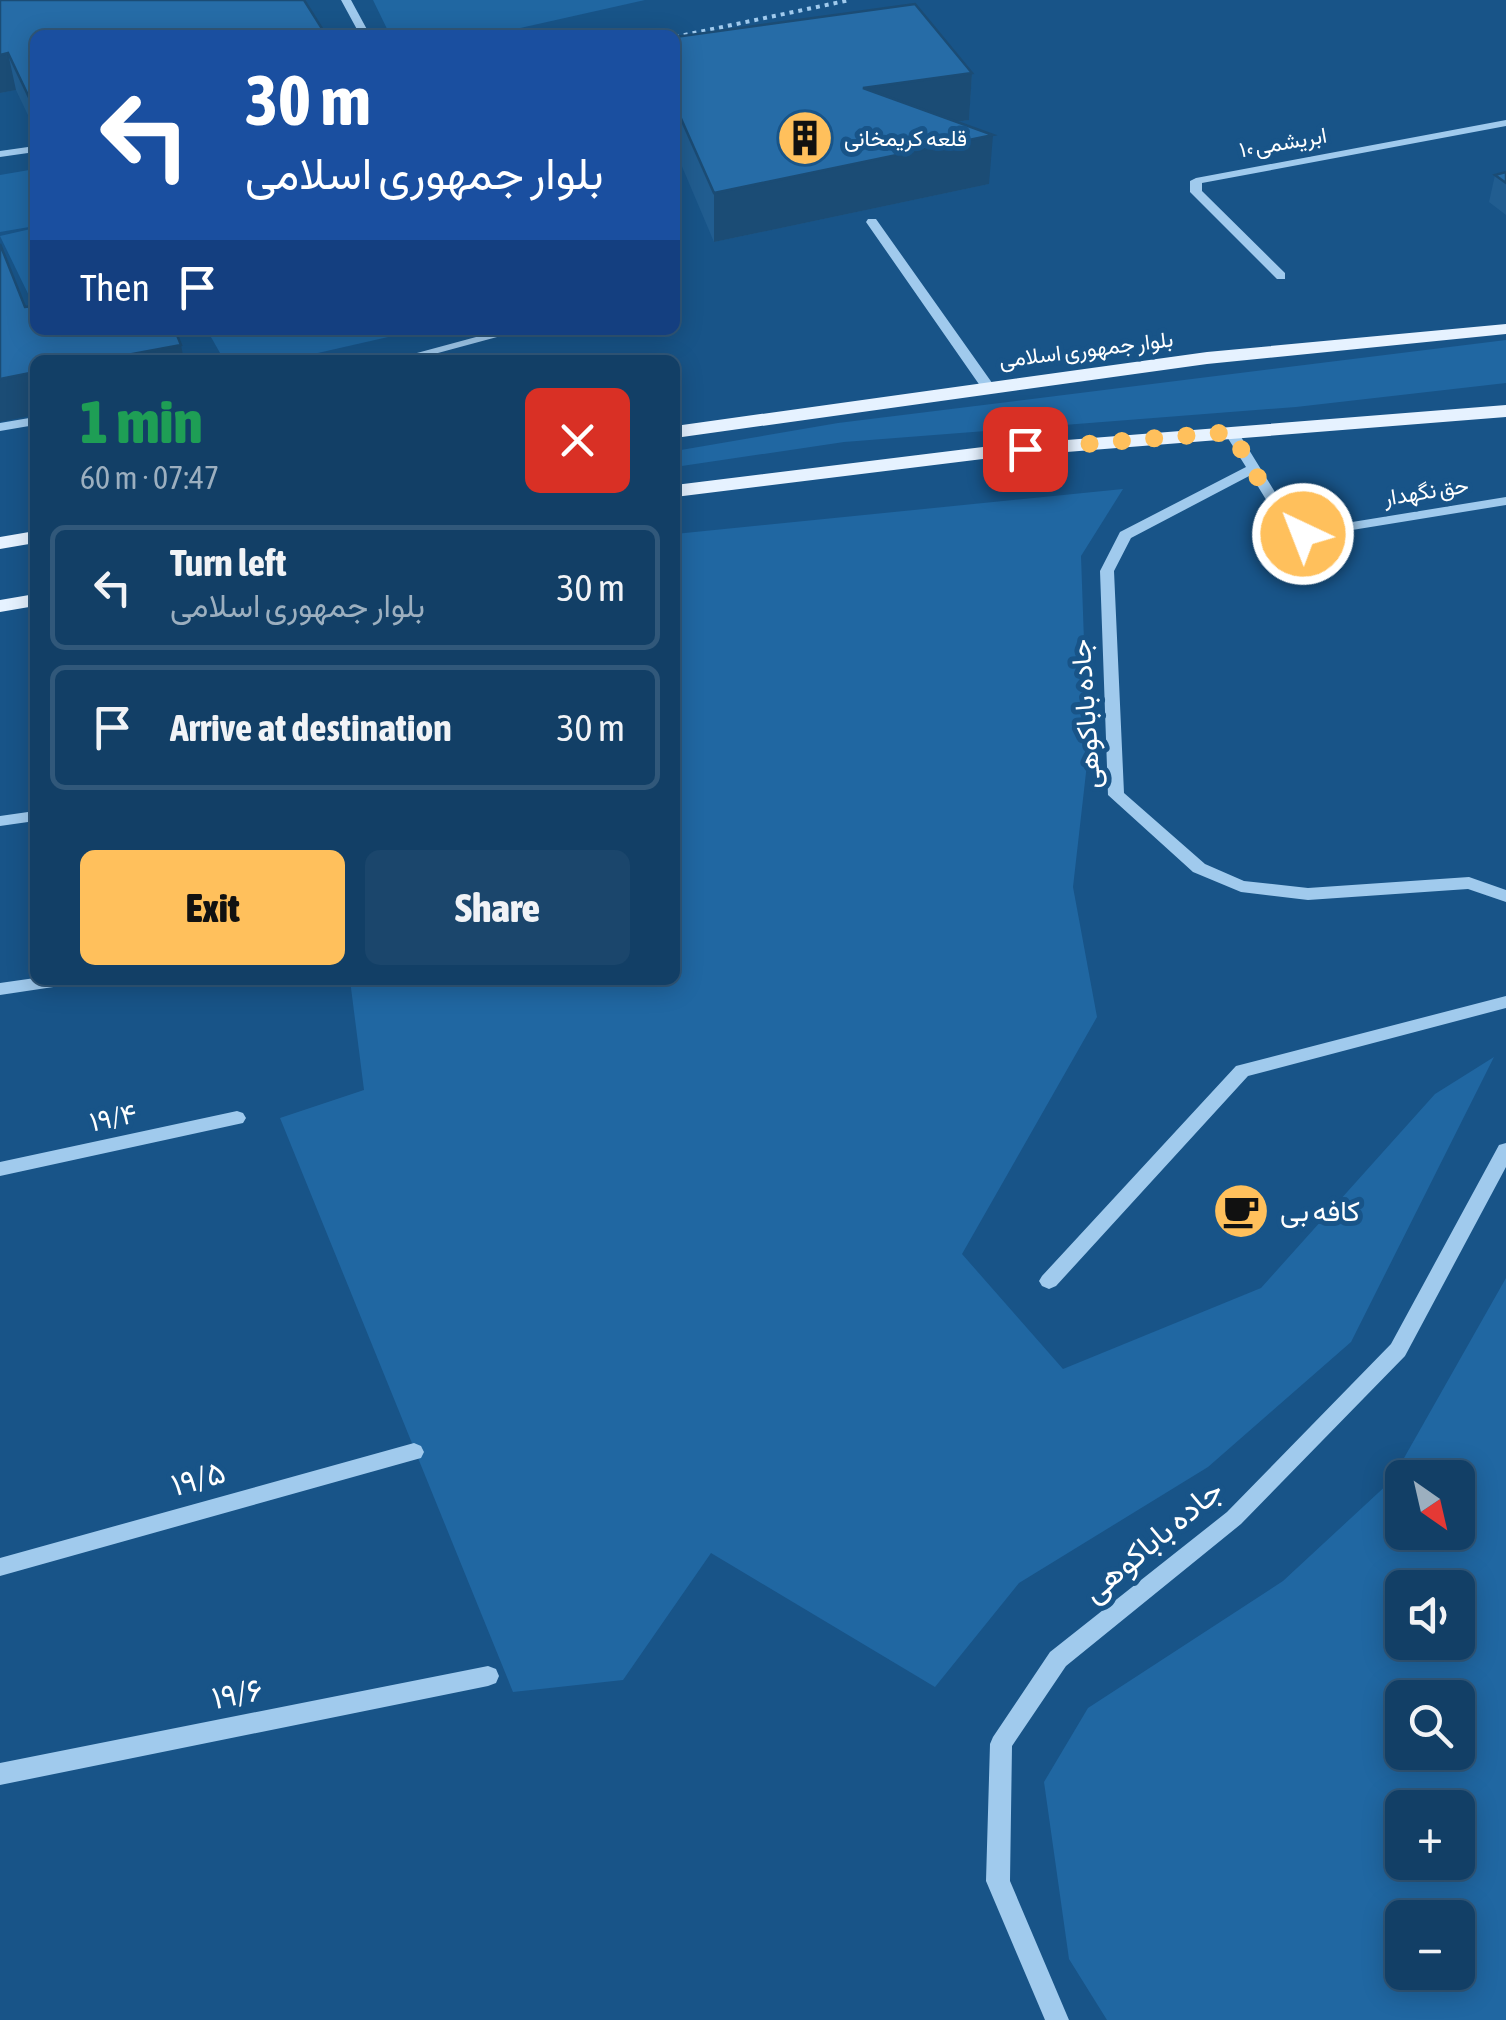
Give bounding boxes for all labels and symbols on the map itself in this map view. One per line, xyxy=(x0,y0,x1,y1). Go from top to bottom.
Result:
building icon: قلعه کریمخانی xyxy=(775,108,835,168)
street label: ابریشمی۱۰ xyxy=(1237,122,1329,163)
place label: قلعه کریمخانی xyxy=(844,125,967,152)
street label: بلوار جمهوری اسلامی xyxy=(997,325,1175,374)
pin xyxy=(983,407,1068,492)
street label: حق نگهدار xyxy=(1381,471,1471,512)
position arrow xyxy=(1251,482,1355,586)
street label: جاده باباکوهی xyxy=(1064,638,1108,790)
street label: ۱۹/۴ xyxy=(87,1096,139,1138)
cafe icon: کافه بی xyxy=(1211,1181,1271,1241)
place label: کافه بی xyxy=(1280,1195,1360,1228)
street label: ۱۹/۵ xyxy=(167,1453,229,1503)
north arrow xyxy=(1385,1460,1475,1550)
street label: جاده باباکوهی xyxy=(1074,1471,1231,1611)
street label: ۱۹/۶ xyxy=(208,1670,266,1716)

